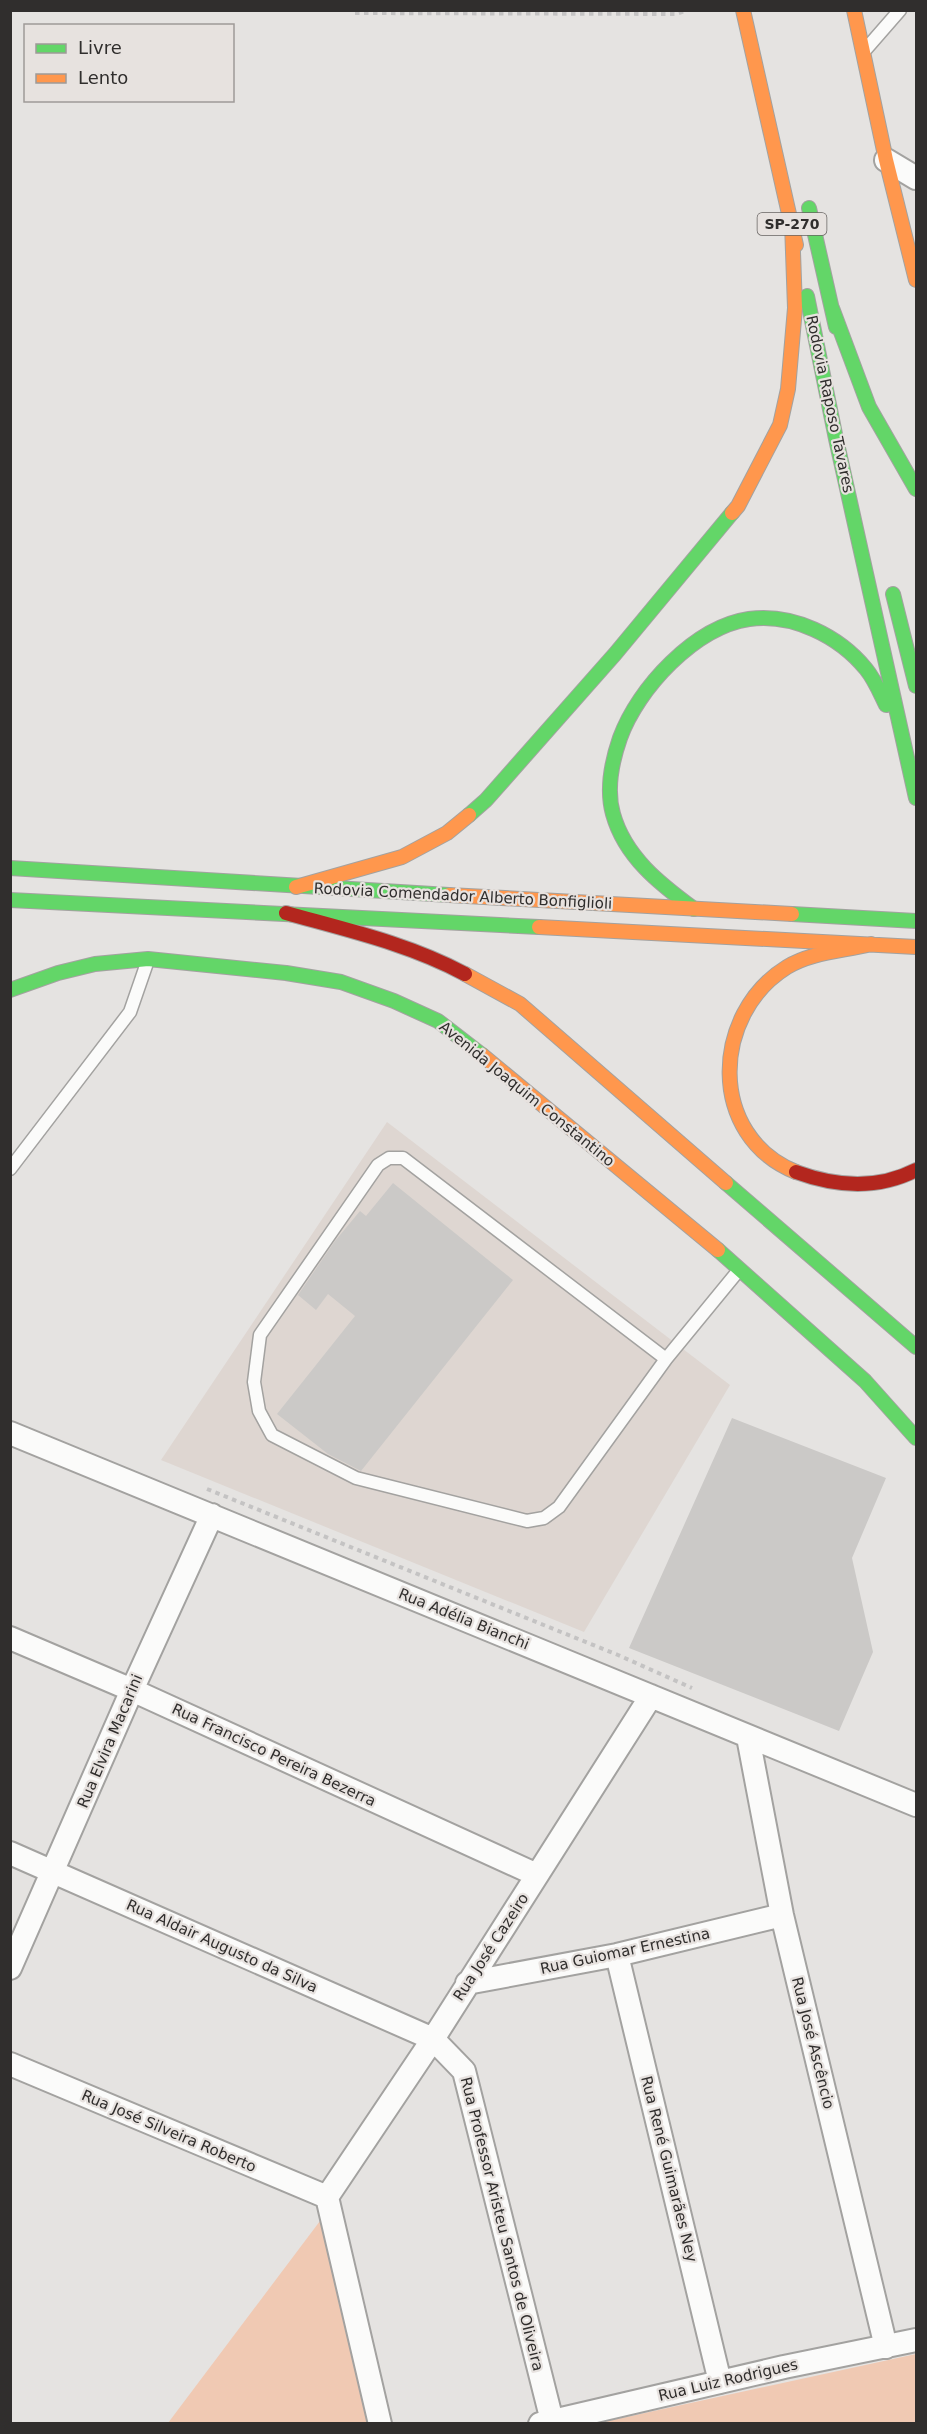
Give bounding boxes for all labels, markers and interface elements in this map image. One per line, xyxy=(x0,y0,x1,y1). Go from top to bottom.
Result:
legend xyxy=(24,24,234,102)
text: Livre xyxy=(78,37,122,58)
text: Lento xyxy=(78,67,128,88)
road number: SP-270 xyxy=(758,213,826,235)
street label: Rodovia Raposo Tavares xyxy=(802,314,858,495)
street label: Rodovia Comendador Alberto Bonfiglioli xyxy=(313,879,613,913)
street label: Avenida Joaquim Constantino xyxy=(436,1018,618,1170)
street label: Rua Adélia Bianchi xyxy=(396,1585,532,1653)
street label: Rua Elvira Macarini xyxy=(74,1671,146,1811)
street label: Rua Francisco Pereira Bezerra xyxy=(169,1700,379,1810)
street label: Rua José Cazeiro xyxy=(450,1890,532,2004)
street label: Rua Aldair Augusto da Silva xyxy=(124,1896,320,1996)
street label: Rua Guiomar Ernestina xyxy=(538,1924,712,1978)
street label: Rua José Ascêncio xyxy=(788,1975,838,2111)
street label: Rua René Guimarães Ney xyxy=(637,2074,701,2264)
street label: Rua Professor Aristeu Santos de Oliveira xyxy=(457,2075,547,2373)
street label: Rua José Silveira Roberto xyxy=(79,2086,259,2176)
street label: Rua Luiz Rodrigues xyxy=(657,2355,800,2405)

